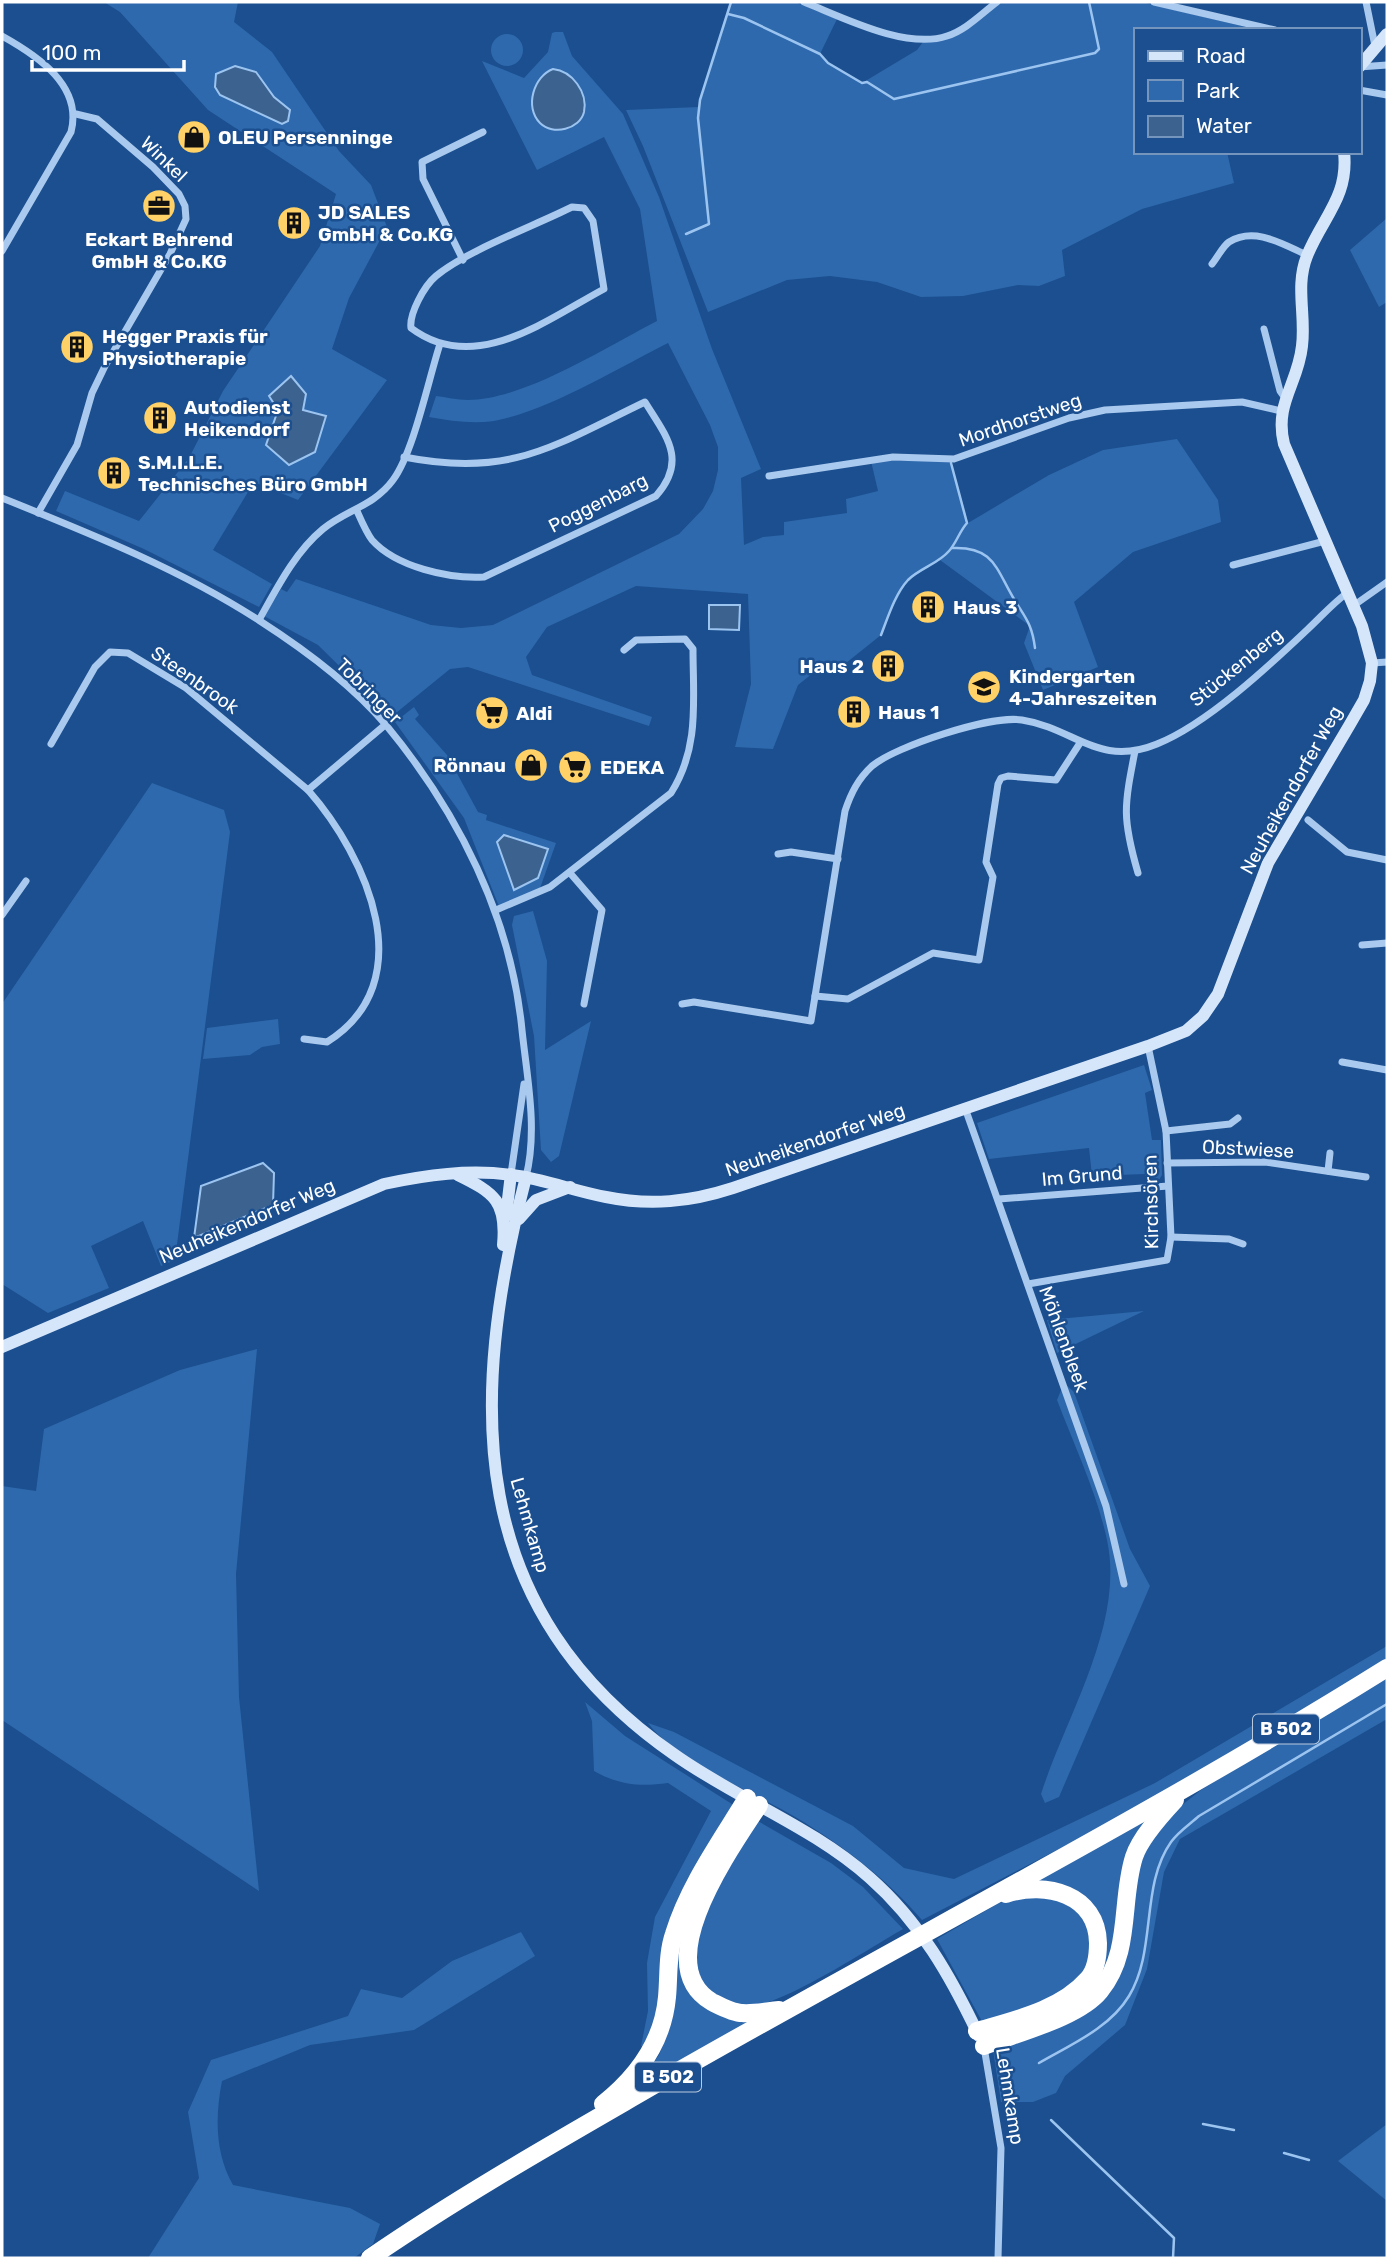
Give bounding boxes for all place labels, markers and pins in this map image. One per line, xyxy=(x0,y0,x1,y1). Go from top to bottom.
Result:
shop icon: OLEU Persenninge xyxy=(175,118,213,156)
place label: OLEU Persenninge xyxy=(218,126,393,149)
office icon: Eckart Behrend GmbH & Co.KG xyxy=(140,187,178,225)
place label: JD SALES GmbH & Co.KG xyxy=(318,201,453,246)
building icon: JD SALES GmbH & Co.KG xyxy=(275,204,313,242)
place label: Eckart Behrend GmbH & Co.KG xyxy=(85,228,233,273)
place label: Hegger Praxis für Physiotherapie xyxy=(102,325,268,370)
building icon: Hegger Praxis für Physiotherapie xyxy=(58,328,96,366)
place label: Autodienst Heikendorf xyxy=(184,396,291,441)
building icon: Autodienst Heikendorf xyxy=(141,399,179,437)
place label: S.M.I.L.E. Technisches Büro GmbH xyxy=(138,451,368,496)
building icon: S.M.I.L.E. Technisches Büro GmbH xyxy=(95,454,133,492)
building icon: Haus 3 xyxy=(909,588,947,626)
place label: Haus 3 xyxy=(953,596,1018,619)
building icon: Haus 2 xyxy=(869,647,907,685)
place label: Haus 2 xyxy=(800,655,864,678)
place label: Kindergarten 4-Jahreszeiten xyxy=(1009,665,1157,710)
school or university icon: Kindergarten 4-Jahreszeiten xyxy=(965,668,1003,706)
building icon: Haus 1 xyxy=(835,693,873,731)
supermarket icon: Aldi xyxy=(473,694,511,732)
place label: Haus 1 xyxy=(878,701,940,724)
place label: Aldi xyxy=(516,702,552,725)
shop icon: Rönnau xyxy=(512,746,550,784)
supermarket icon: EDEKA xyxy=(556,748,594,786)
place label: Rönnau xyxy=(434,754,506,777)
place label: EDEKA xyxy=(600,756,664,779)

